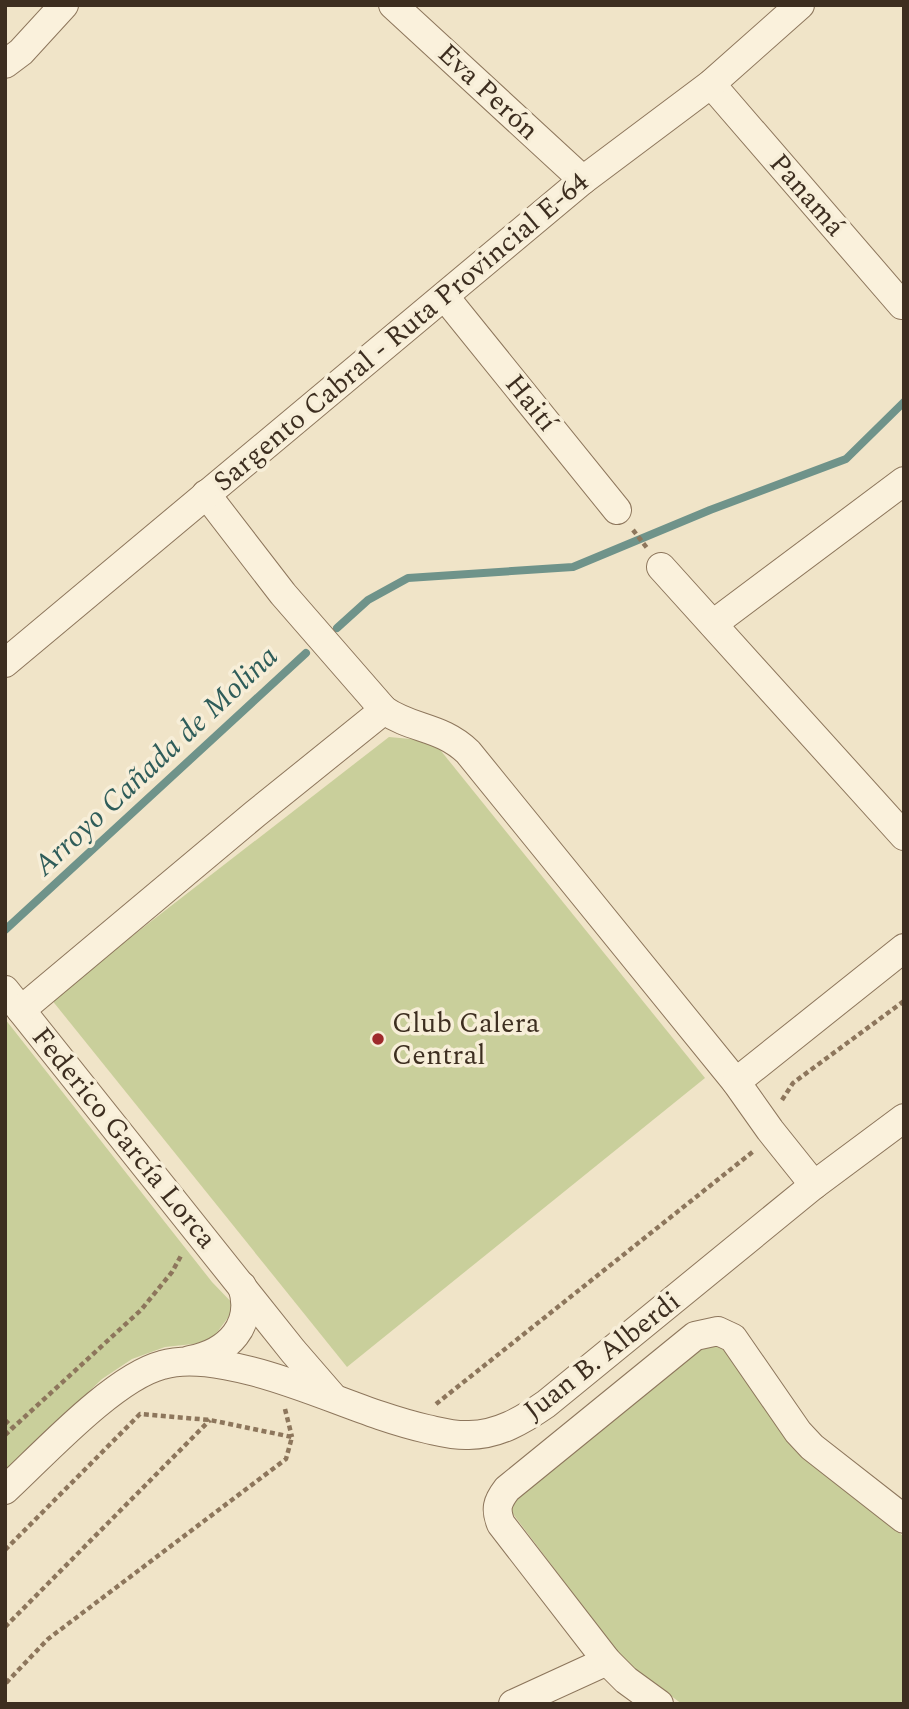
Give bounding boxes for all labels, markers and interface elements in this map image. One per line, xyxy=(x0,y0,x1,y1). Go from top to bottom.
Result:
street label: Eva Perón xyxy=(427,33,549,151)
street label: Panamá xyxy=(758,144,856,246)
street label: Sargento Cabral - Ruta Provincial E-64 xyxy=(204,162,598,502)
street label: Haití xyxy=(494,365,569,442)
water label: Arroyo Cañada de Molina xyxy=(22,635,289,888)
place label: Club Calera Central xyxy=(392,1002,540,1077)
street label: Federico García Lorca xyxy=(21,1018,227,1259)
marker: Club Calera Central xyxy=(370,1031,386,1047)
street label: Juan B. Alberdi xyxy=(514,1281,690,1431)

